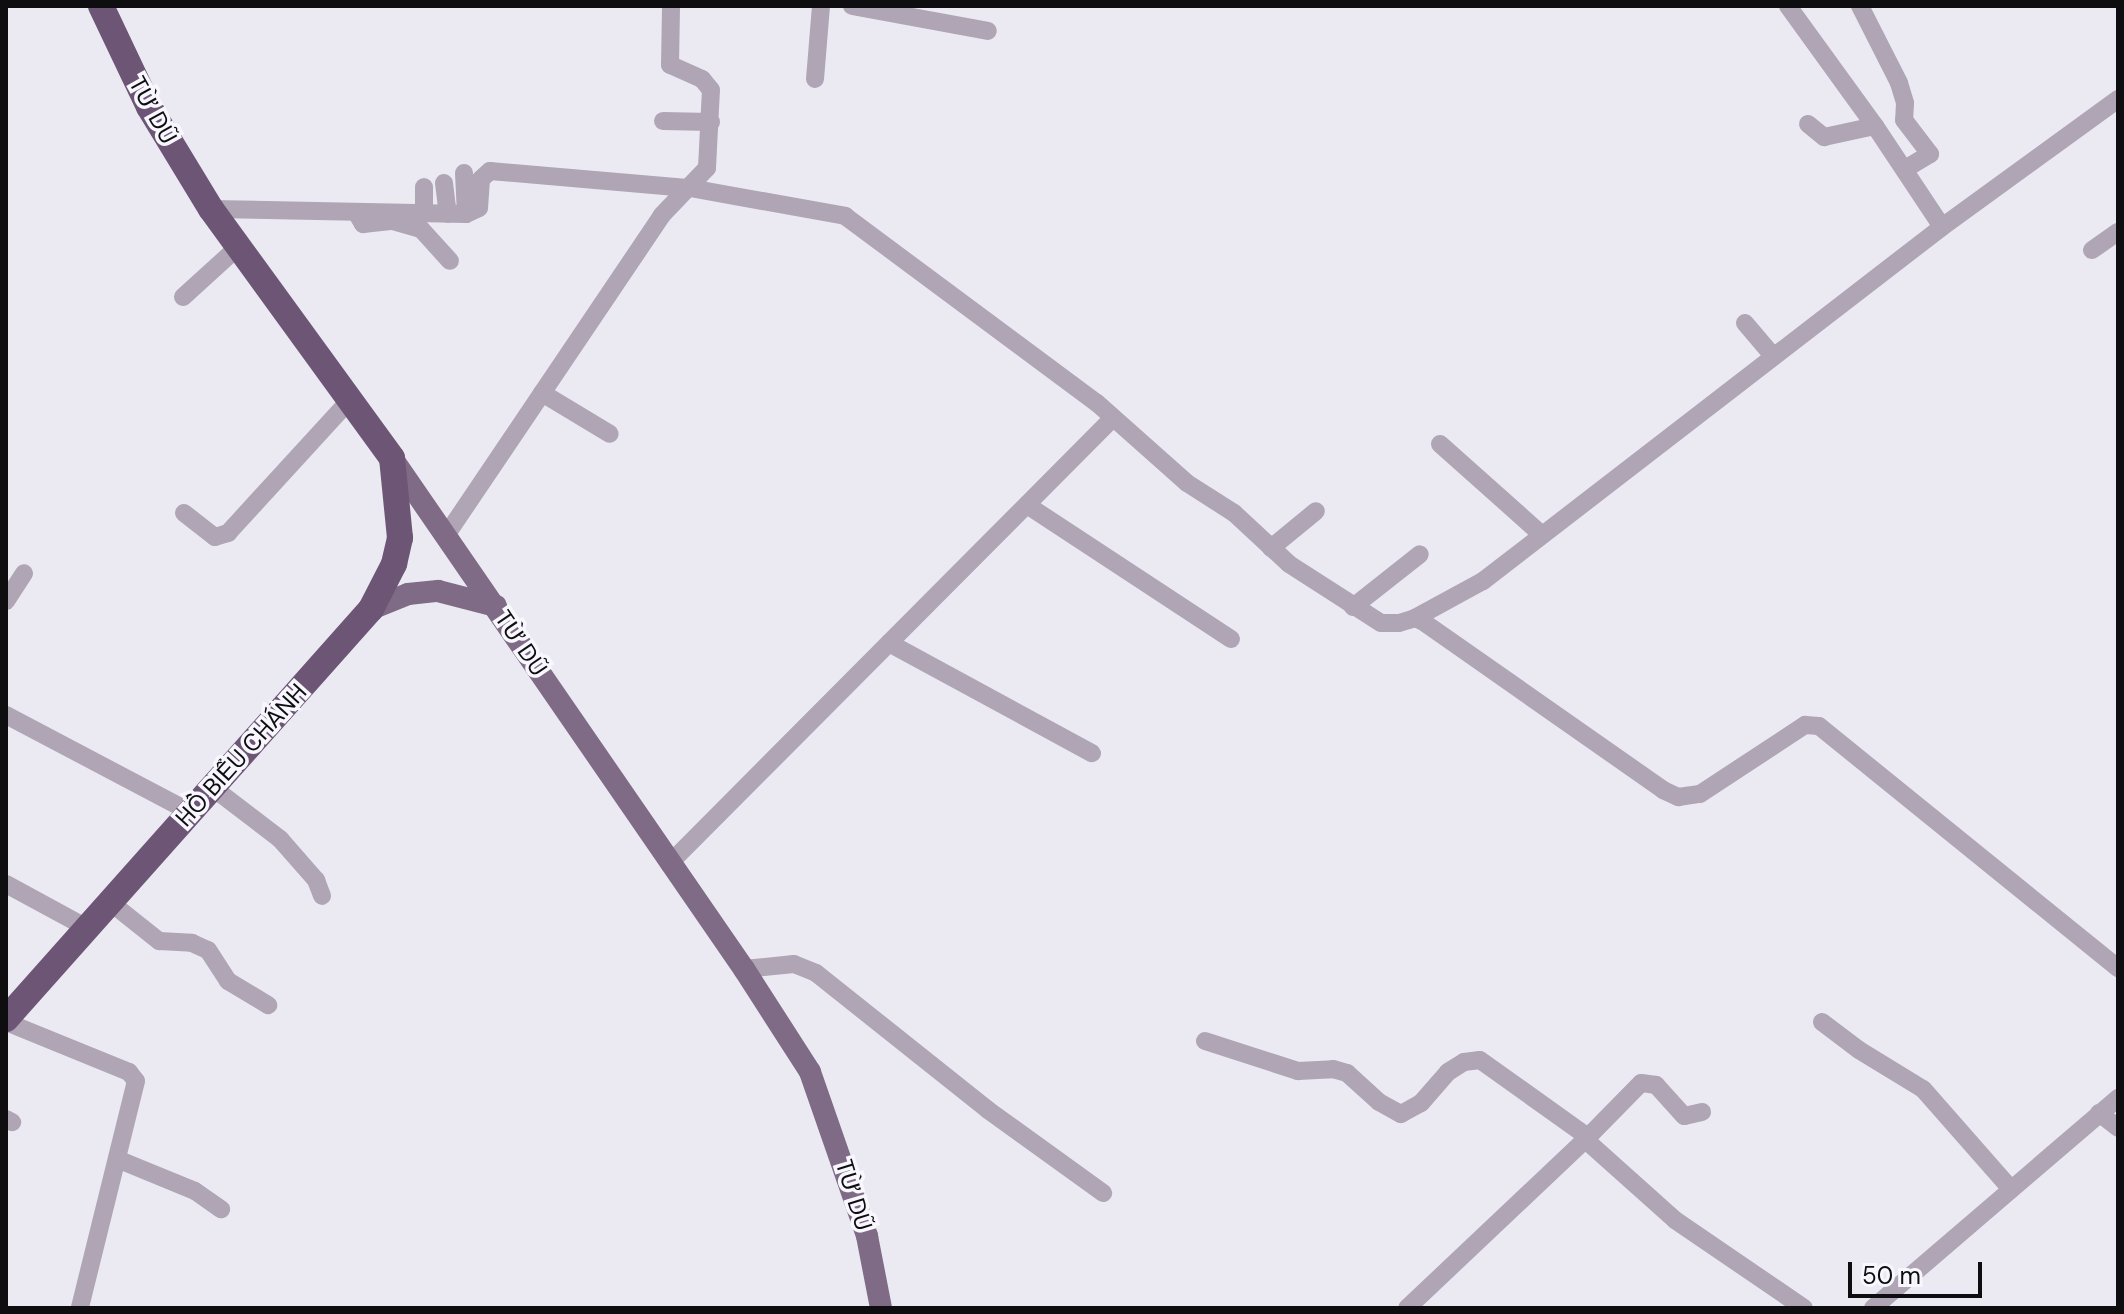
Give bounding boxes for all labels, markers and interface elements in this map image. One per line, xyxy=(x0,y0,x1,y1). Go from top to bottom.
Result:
street label: TỪ DŨ xyxy=(123,71,183,149)
street label: TỪ DŨ xyxy=(489,605,553,681)
street label: HỒ BIỂU CHÁNH xyxy=(169,678,313,832)
street label: TỪ DŨ xyxy=(830,1156,878,1234)
scale bar xyxy=(1852,1246,1986,1296)
text: 50 m xyxy=(1862,1260,1921,1291)

